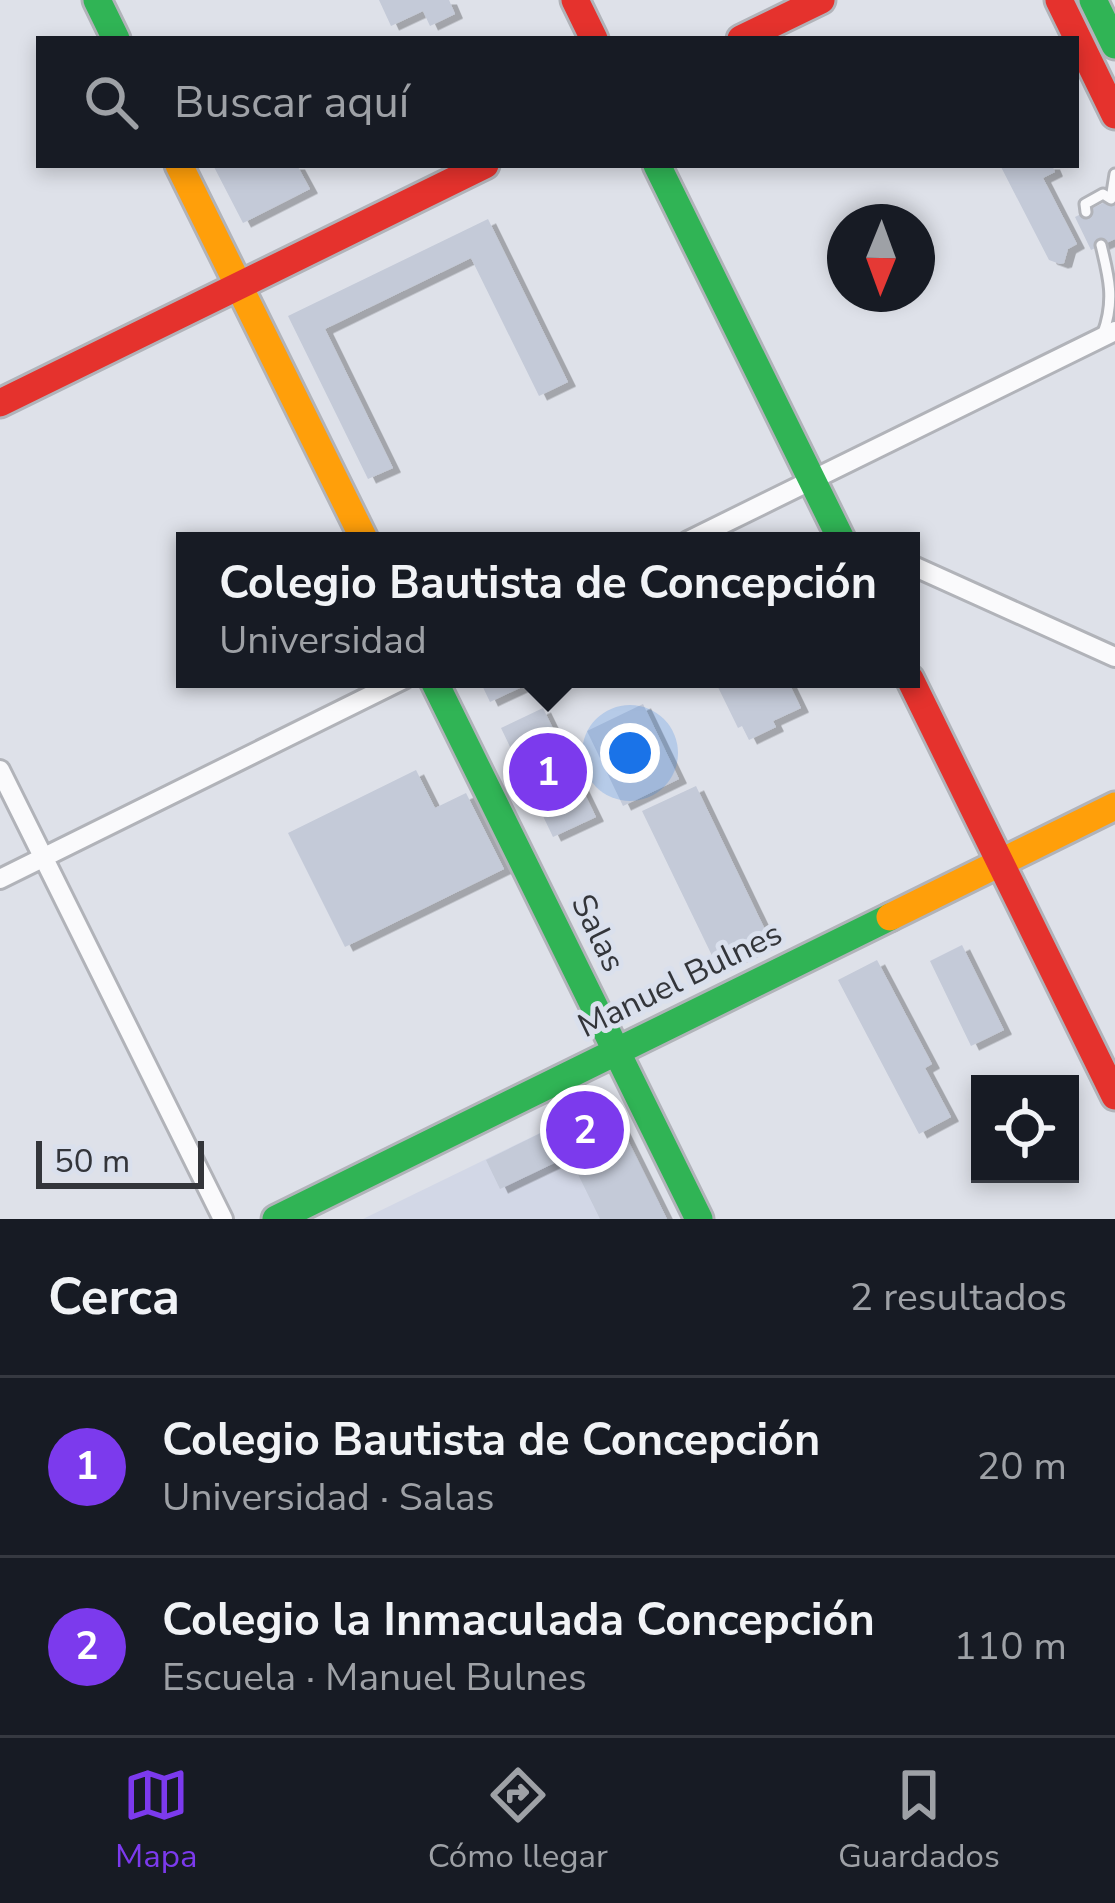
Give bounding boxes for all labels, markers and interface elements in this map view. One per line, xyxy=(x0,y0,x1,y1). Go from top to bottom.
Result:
search box xyxy=(36,36,1079,168)
icon: search xyxy=(78,69,144,135)
text: Buscar aquí xyxy=(174,72,409,133)
north arrow xyxy=(827,204,935,312)
popup xyxy=(176,532,920,688)
text: Colegio Bautista de Concepción xyxy=(219,553,877,614)
text: Universidad xyxy=(219,614,427,667)
your location xyxy=(600,723,660,783)
pin: 1 xyxy=(509,727,587,817)
street label: Salas xyxy=(560,887,636,979)
street label: Manuel Bulnes xyxy=(571,911,789,1049)
map controls xyxy=(971,1075,1079,1183)
button: locate xyxy=(971,1075,1079,1183)
pin: 2 xyxy=(546,1085,624,1175)
scale bar xyxy=(36,1135,204,1188)
text: 50 m xyxy=(54,1139,130,1184)
text: Cerca xyxy=(48,1262,180,1332)
text: 2 resultados xyxy=(850,1271,1067,1324)
text: Colegio Bautista de Concepción xyxy=(162,1410,820,1471)
text: 1 xyxy=(75,1440,99,1493)
text: 20 m xyxy=(977,1440,1067,1493)
text: Universidad · Salas xyxy=(162,1471,494,1524)
text: Colegio la Inmaculada Concepción xyxy=(162,1590,875,1651)
text: 2 xyxy=(75,1620,99,1673)
text: 110 m xyxy=(953,1620,1067,1673)
text: Escuela · Manuel Bulnes xyxy=(162,1651,587,1704)
tab: Mapa xyxy=(115,1762,198,1879)
tab: Cómo llegar xyxy=(428,1762,608,1879)
tab: Guardados xyxy=(838,1762,1000,1879)

